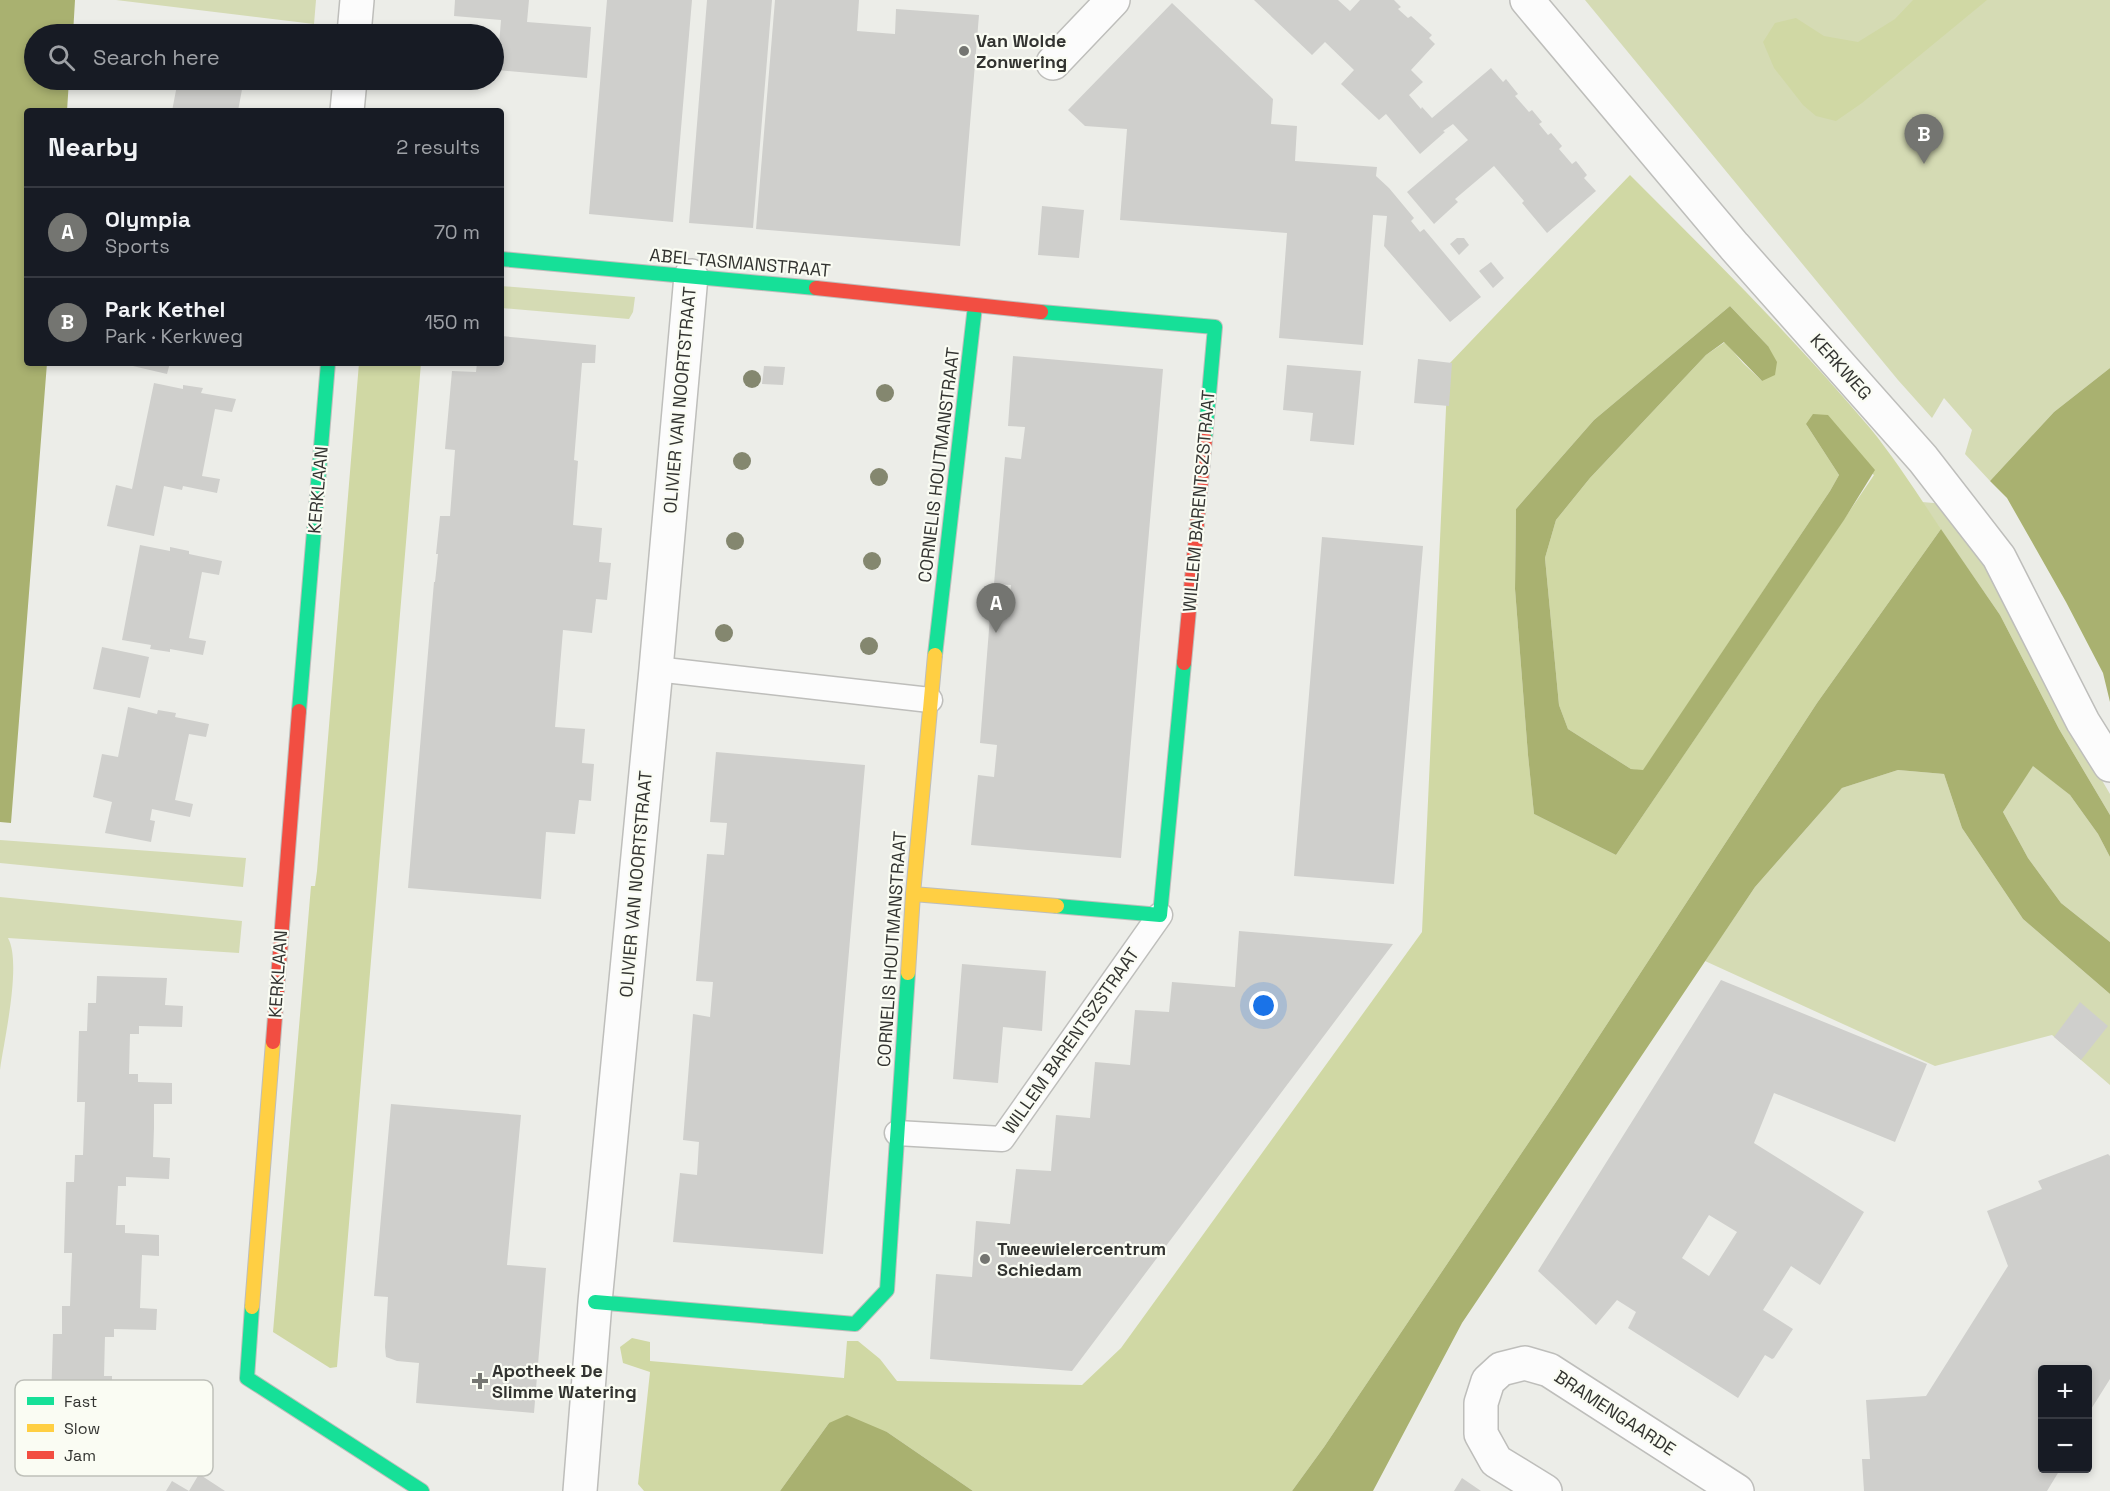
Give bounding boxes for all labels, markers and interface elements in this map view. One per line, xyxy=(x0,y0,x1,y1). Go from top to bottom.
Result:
search box xyxy=(24,24,504,90)
place label: Van Wolde Zonwering xyxy=(976,29,1067,73)
icon: search xyxy=(45,41,78,74)
text: Search here xyxy=(93,43,220,71)
marker: Van Wolde Zonwering xyxy=(957,44,971,58)
pin: B xyxy=(1904,114,1944,164)
text: Nearby xyxy=(48,130,138,164)
text: 2 results xyxy=(396,134,480,160)
text: Olympia xyxy=(105,205,191,233)
text: A xyxy=(61,219,74,245)
text: 70 m xyxy=(434,219,480,245)
text: Sports xyxy=(105,233,170,259)
street label: ABEL TASMANSTRAAT xyxy=(649,243,832,282)
street label: OLIVIER VAN NOORTSTRAAT xyxy=(658,285,701,514)
text: Park Kethel xyxy=(105,295,225,323)
text: B xyxy=(61,309,74,335)
text: 150 m xyxy=(425,309,480,335)
text: Park · Kerkweg xyxy=(105,323,243,349)
street label: KERKWEG xyxy=(1806,329,1877,405)
street label: CORNELIS HOUTMANSTRAAT xyxy=(913,346,964,584)
street label: WILLEM BARENTSZSTRAAT xyxy=(1177,389,1220,613)
street label: KERKLAAN xyxy=(302,445,333,535)
pin: A xyxy=(976,584,1016,633)
street label: OLIVIER VAN NOORTSTRAAT xyxy=(614,769,657,998)
street label: CORNELIS HOUTMANSTRAAT xyxy=(872,830,911,1068)
street label: KERKLAAN xyxy=(263,929,292,1019)
street label: WILLEM BARENTSZSTRAAT xyxy=(997,943,1144,1138)
your location xyxy=(1249,991,1278,1020)
place label: Tweewielercentrum Schiedam xyxy=(997,1237,1166,1281)
marker: Tweewielercentrum Schiedam xyxy=(978,1252,992,1266)
place label: Apotheek De Slimme Watering xyxy=(492,1359,637,1403)
street label: BRAMENGAARDE xyxy=(1550,1365,1680,1460)
map controls xyxy=(2038,1365,2092,1473)
button: + xyxy=(2038,1365,2092,1419)
marker: Apotheek De Slimme Watering xyxy=(473,1374,487,1388)
legend xyxy=(15,1380,213,1476)
text: Fast xyxy=(64,1391,97,1412)
text: Slow xyxy=(64,1418,100,1439)
button: − xyxy=(2038,1419,2092,1473)
text: Jam xyxy=(64,1445,96,1466)

